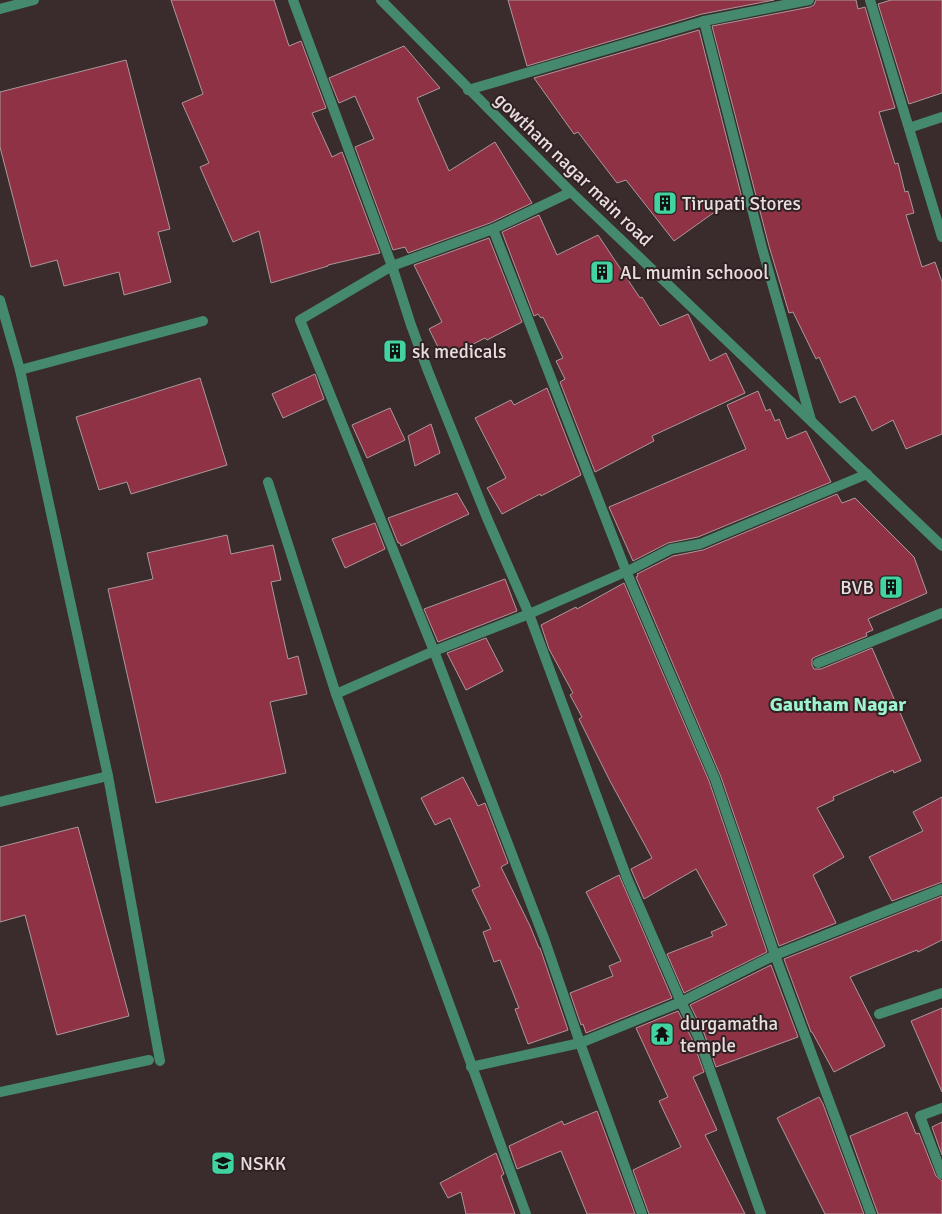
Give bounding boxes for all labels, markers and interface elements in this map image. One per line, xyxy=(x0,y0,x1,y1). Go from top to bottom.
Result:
street label: gowtham nagar main road xyxy=(489,88,658,252)
building icon: Tirupati Stores xyxy=(652,190,678,216)
place label: Tirupati Stores xyxy=(682,192,801,216)
building icon: AL mumin schoool xyxy=(589,259,615,285)
place label: AL mumin schoool xyxy=(620,261,769,285)
building icon: sk medicals xyxy=(382,338,408,364)
place label: sk medicals xyxy=(412,340,506,364)
building icon: BVB xyxy=(878,574,904,600)
place label: BVB xyxy=(840,576,874,600)
district label: Gautham Nagar xyxy=(770,692,906,717)
place label: durgamatha temple xyxy=(680,1012,778,1058)
temple icon: durgamatha temple xyxy=(649,1021,675,1047)
school or university icon: NSKK xyxy=(210,1150,236,1176)
place label: NSKK xyxy=(240,1152,287,1176)

